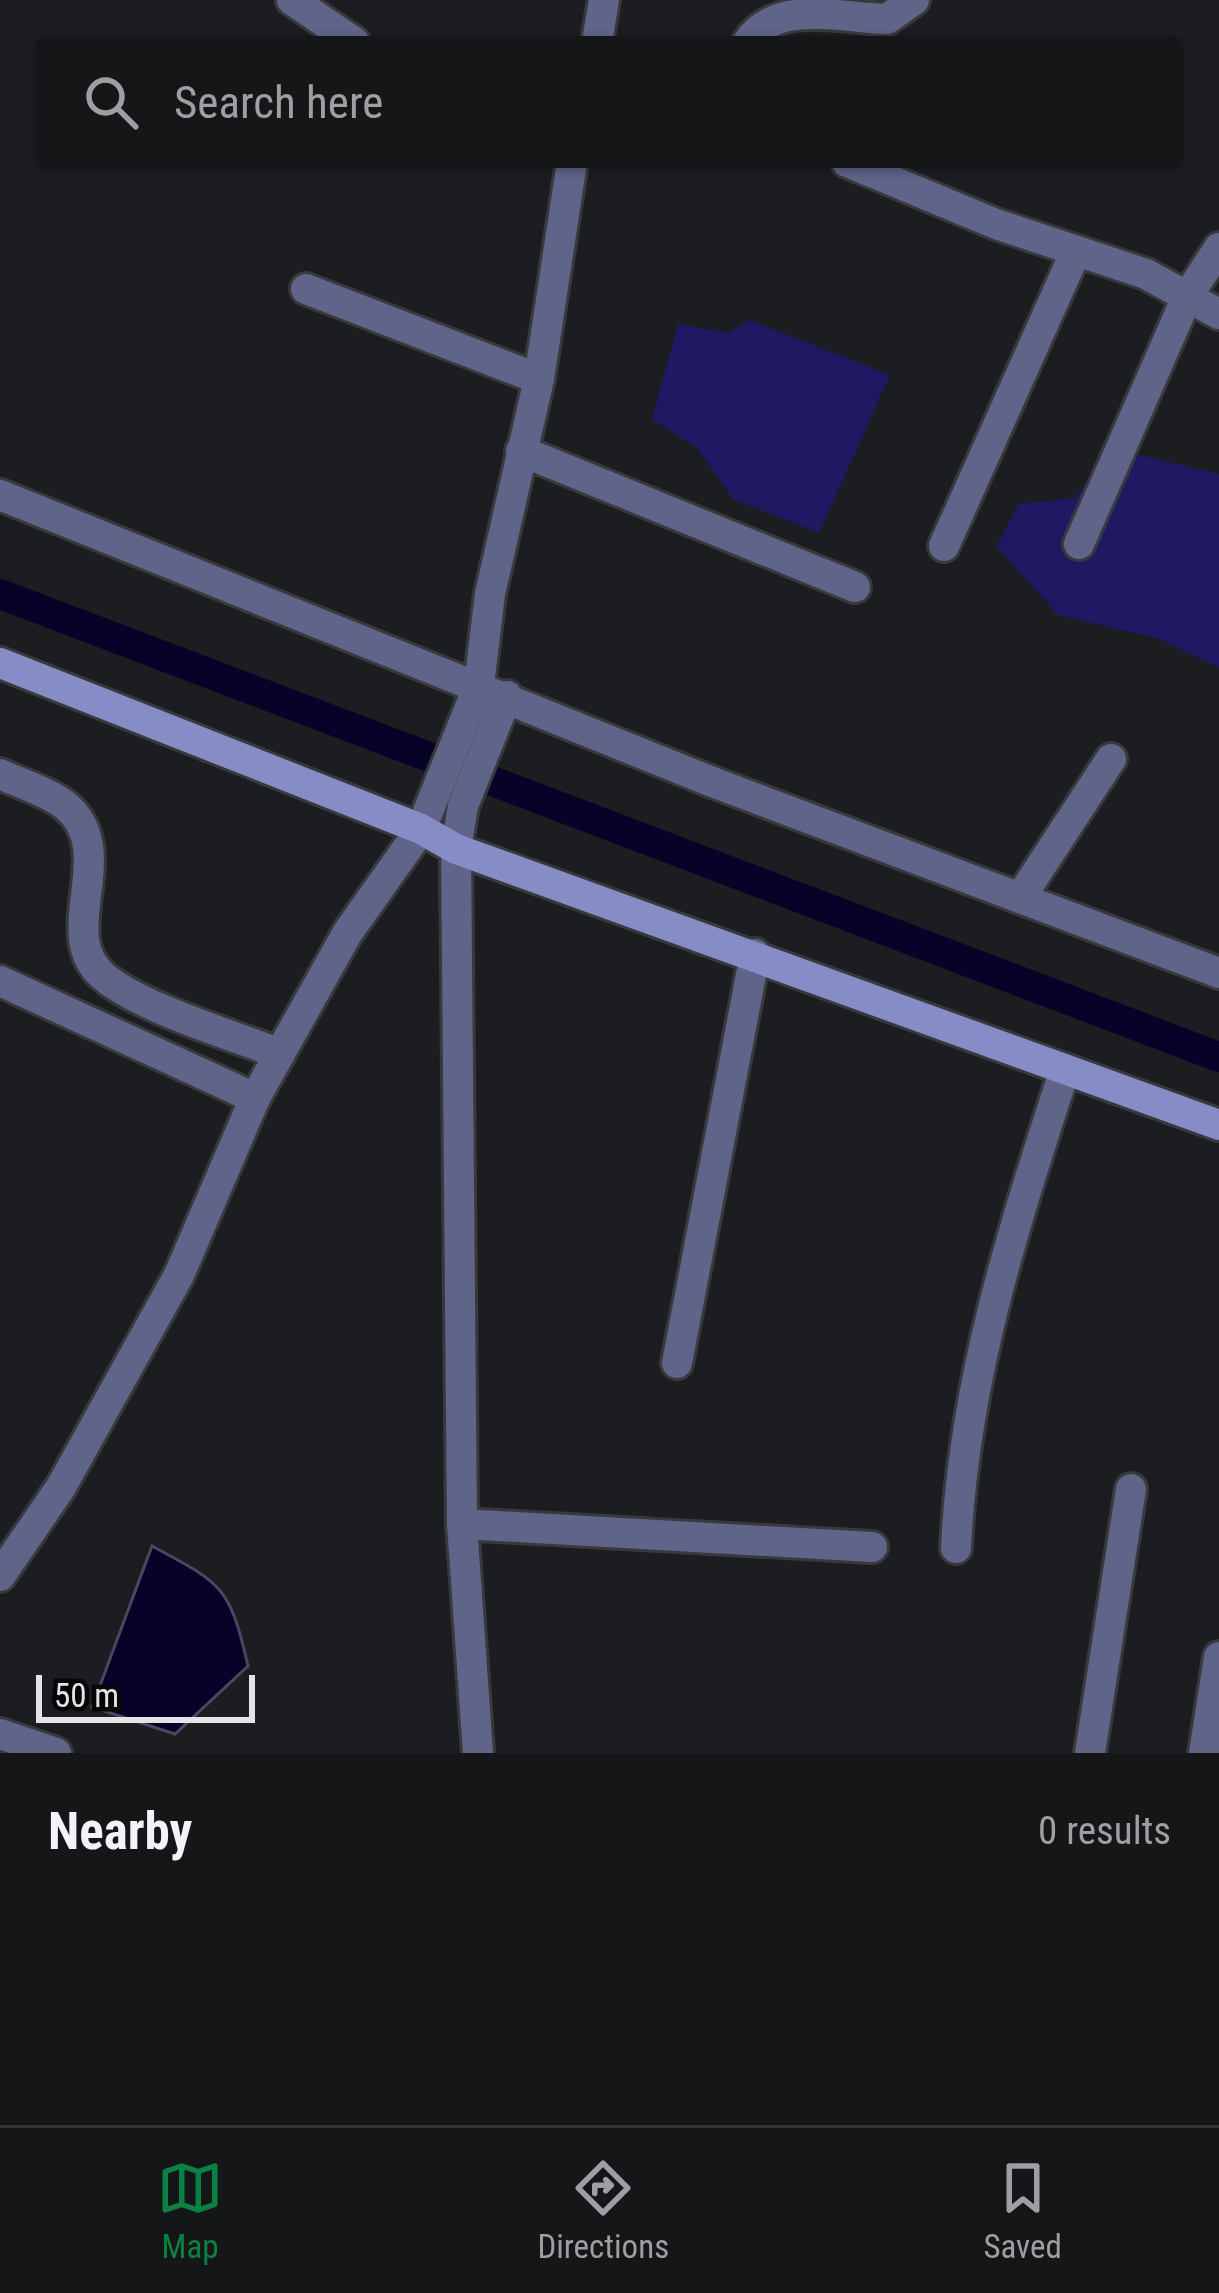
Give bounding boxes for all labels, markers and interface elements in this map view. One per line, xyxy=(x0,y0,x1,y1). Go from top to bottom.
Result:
search box xyxy=(36,36,1183,168)
icon: search xyxy=(78,69,144,135)
text: Search here xyxy=(174,76,383,129)
scale bar xyxy=(36,1669,255,1722)
text: 50 m xyxy=(54,1676,119,1715)
text: Nearby xyxy=(48,1802,192,1861)
text: 0 results xyxy=(1038,1808,1171,1854)
tab: Map xyxy=(157,2155,223,2266)
tab: Directions xyxy=(537,2155,669,2266)
tab: Saved xyxy=(983,2155,1062,2266)

